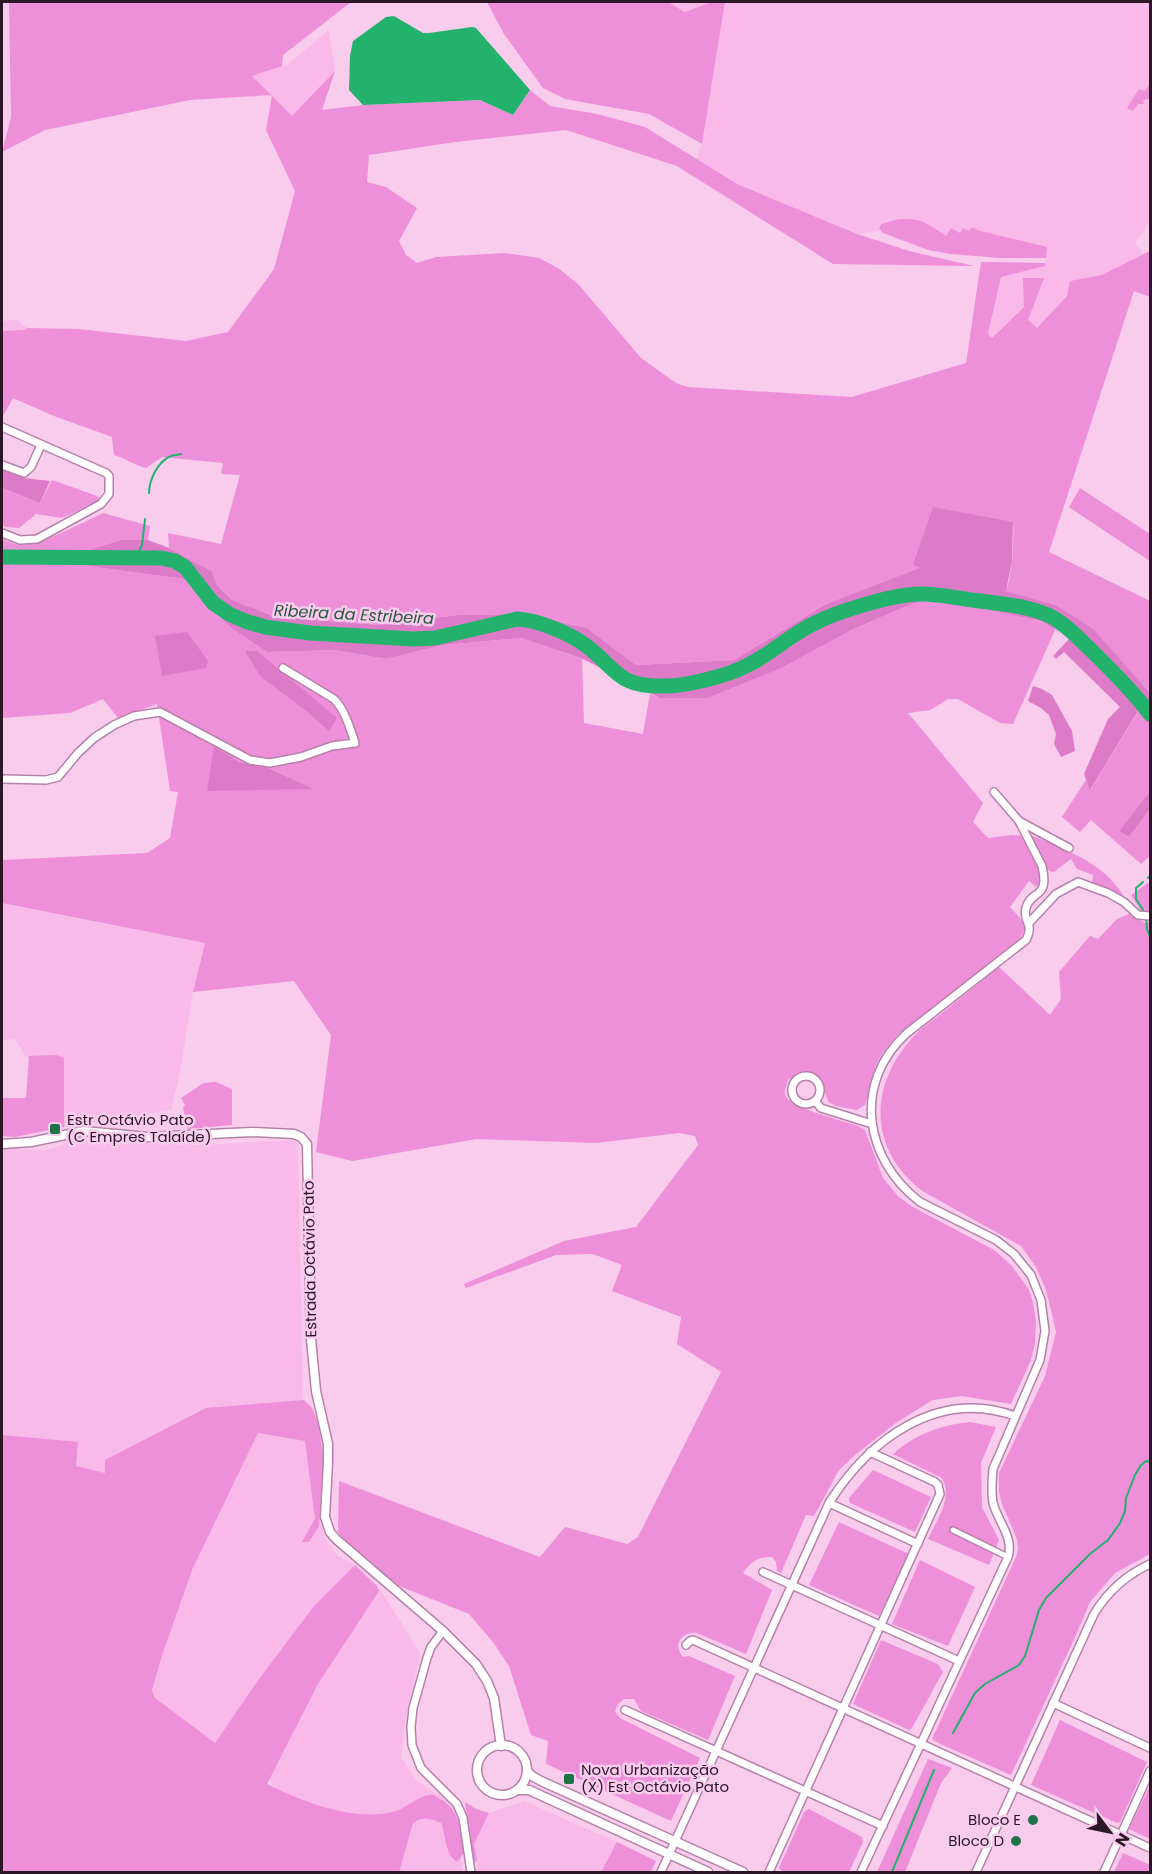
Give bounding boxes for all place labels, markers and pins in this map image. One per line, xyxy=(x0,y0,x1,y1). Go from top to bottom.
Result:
place label: Estr Octávio Pato (C Empres Talaíde) xyxy=(67,1109,211,1147)
marker: Estr Octávio Pato (C Empres Talaíde) xyxy=(48,1122,62,1136)
place label: Nova Urbanização (X) Est Octávio Pato xyxy=(581,1759,729,1797)
marker: Nova Urbanização (X) Est Octávio Pato xyxy=(562,1772,576,1786)
place label: Bloco E xyxy=(968,1809,1021,1830)
marker: Bloco E xyxy=(1026,1813,1040,1827)
place label: Bloco D xyxy=(948,1830,1004,1851)
marker: Bloco D xyxy=(1009,1834,1023,1848)

